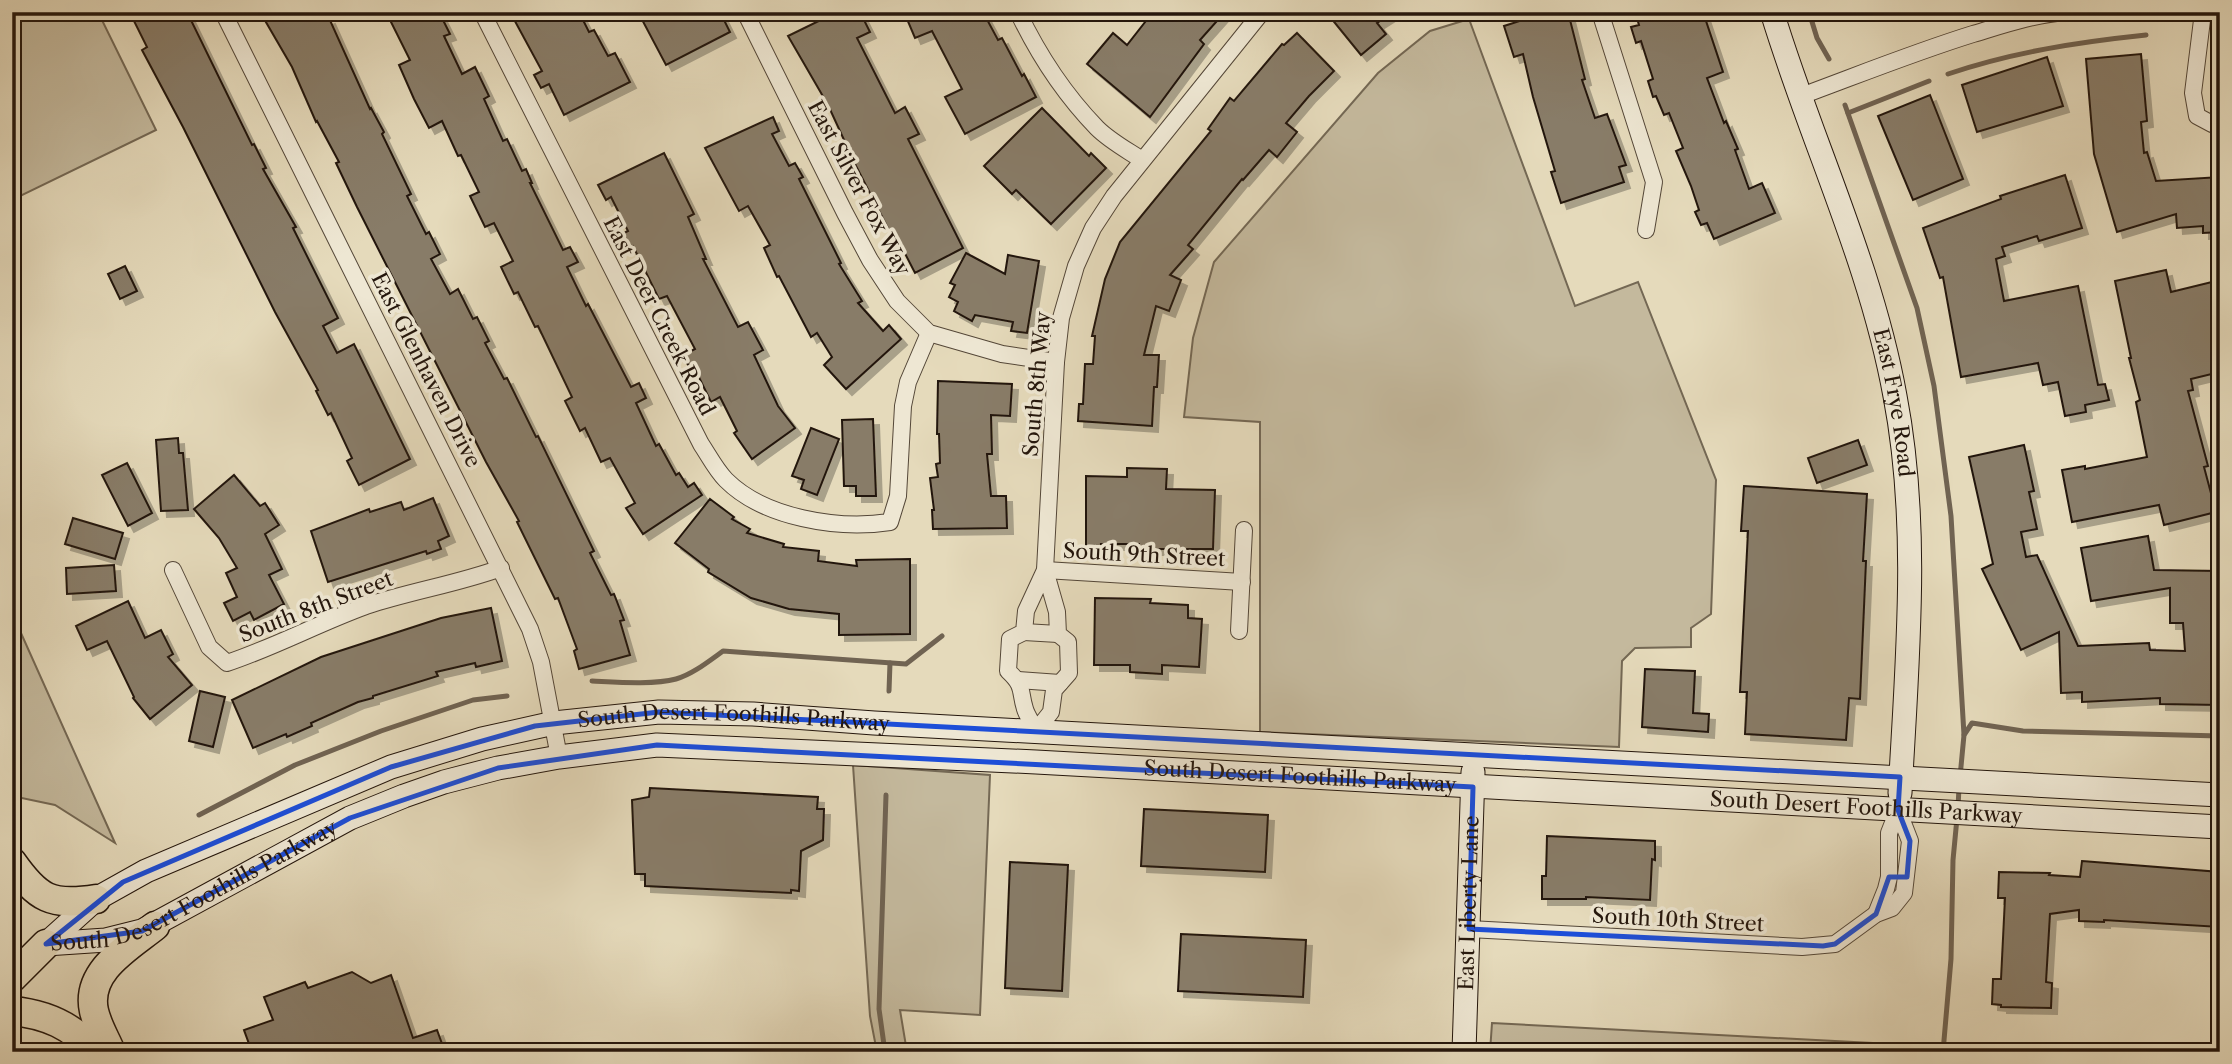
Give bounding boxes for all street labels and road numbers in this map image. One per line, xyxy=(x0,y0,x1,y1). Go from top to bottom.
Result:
street label: East Silver Fox Way xyxy=(803,96,916,280)
street label: East Deer Creek Road xyxy=(598,212,721,420)
street label: East Glenhaven Drive xyxy=(366,268,486,471)
street label: South 8th Way xyxy=(1018,310,1055,458)
street label: East Frye Road xyxy=(1868,326,1919,478)
street label: South 9th Street xyxy=(1062,538,1226,571)
street label: South 8th Street xyxy=(235,566,397,647)
street label: South Desert Foothills Parkway xyxy=(576,699,891,736)
street label: South Desert Foothills Parkway xyxy=(1143,755,1457,797)
street label: South Desert Foothills Parkway xyxy=(1709,786,2024,828)
street label: South Desert Foothills Parkway xyxy=(50,814,342,956)
street label: East Liberty Lane xyxy=(1453,815,1484,991)
street label: South 10th Street xyxy=(1591,903,1765,937)

